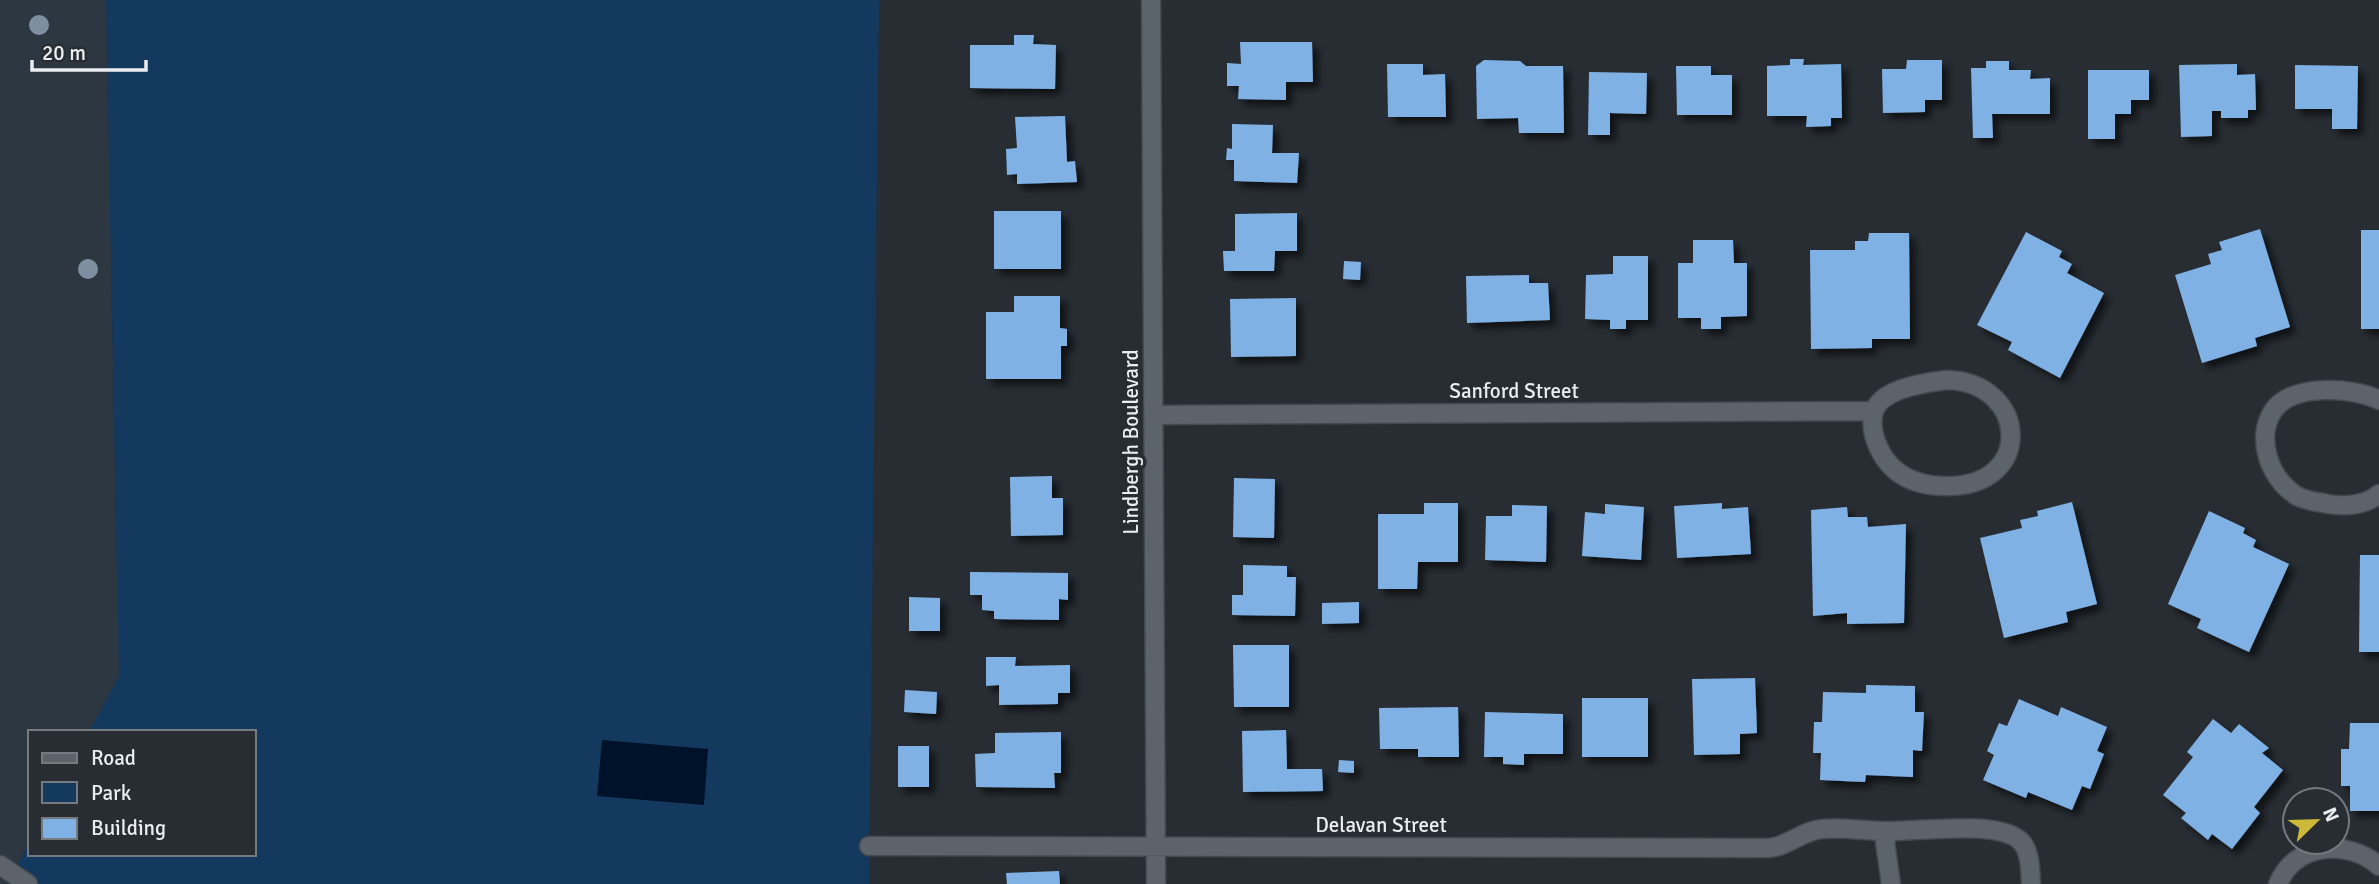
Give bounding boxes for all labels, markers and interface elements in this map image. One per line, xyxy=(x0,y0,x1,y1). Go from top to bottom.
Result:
scale bar xyxy=(32,28,145,72)
text: 20 m xyxy=(42,40,86,66)
street label: Lindbergh Boulevard xyxy=(1118,349,1144,535)
street label: Sanford Street xyxy=(1449,378,1579,404)
legend xyxy=(28,730,256,856)
text: Road xyxy=(91,745,136,771)
text: Park xyxy=(91,780,132,806)
north arrow xyxy=(2281,786,2351,856)
text: N xyxy=(2317,804,2344,826)
street label: Delavan Street xyxy=(1315,812,1447,838)
text: Building xyxy=(91,815,166,841)

